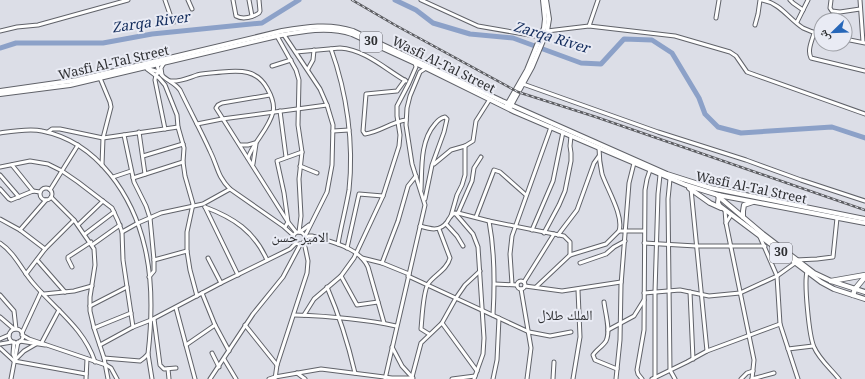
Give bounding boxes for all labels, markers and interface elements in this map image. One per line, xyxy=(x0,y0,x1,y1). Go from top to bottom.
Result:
water label: Zarqa River xyxy=(111,6,194,41)
north arrow xyxy=(813,12,853,52)
water label: Zarqa River xyxy=(510,16,594,63)
text: ش xyxy=(814,26,836,44)
street label: Wasfi Al-Tal Street xyxy=(387,31,499,101)
road number: 30 xyxy=(360,32,382,52)
street label: Wasfi Al-Tal Street xyxy=(56,40,172,87)
street label: Wasfi Al-Tal Street xyxy=(693,166,809,212)
district label: الامير حسن xyxy=(271,227,329,251)
road number: 30 xyxy=(770,243,792,263)
district label: الملك طلال xyxy=(537,305,593,329)

